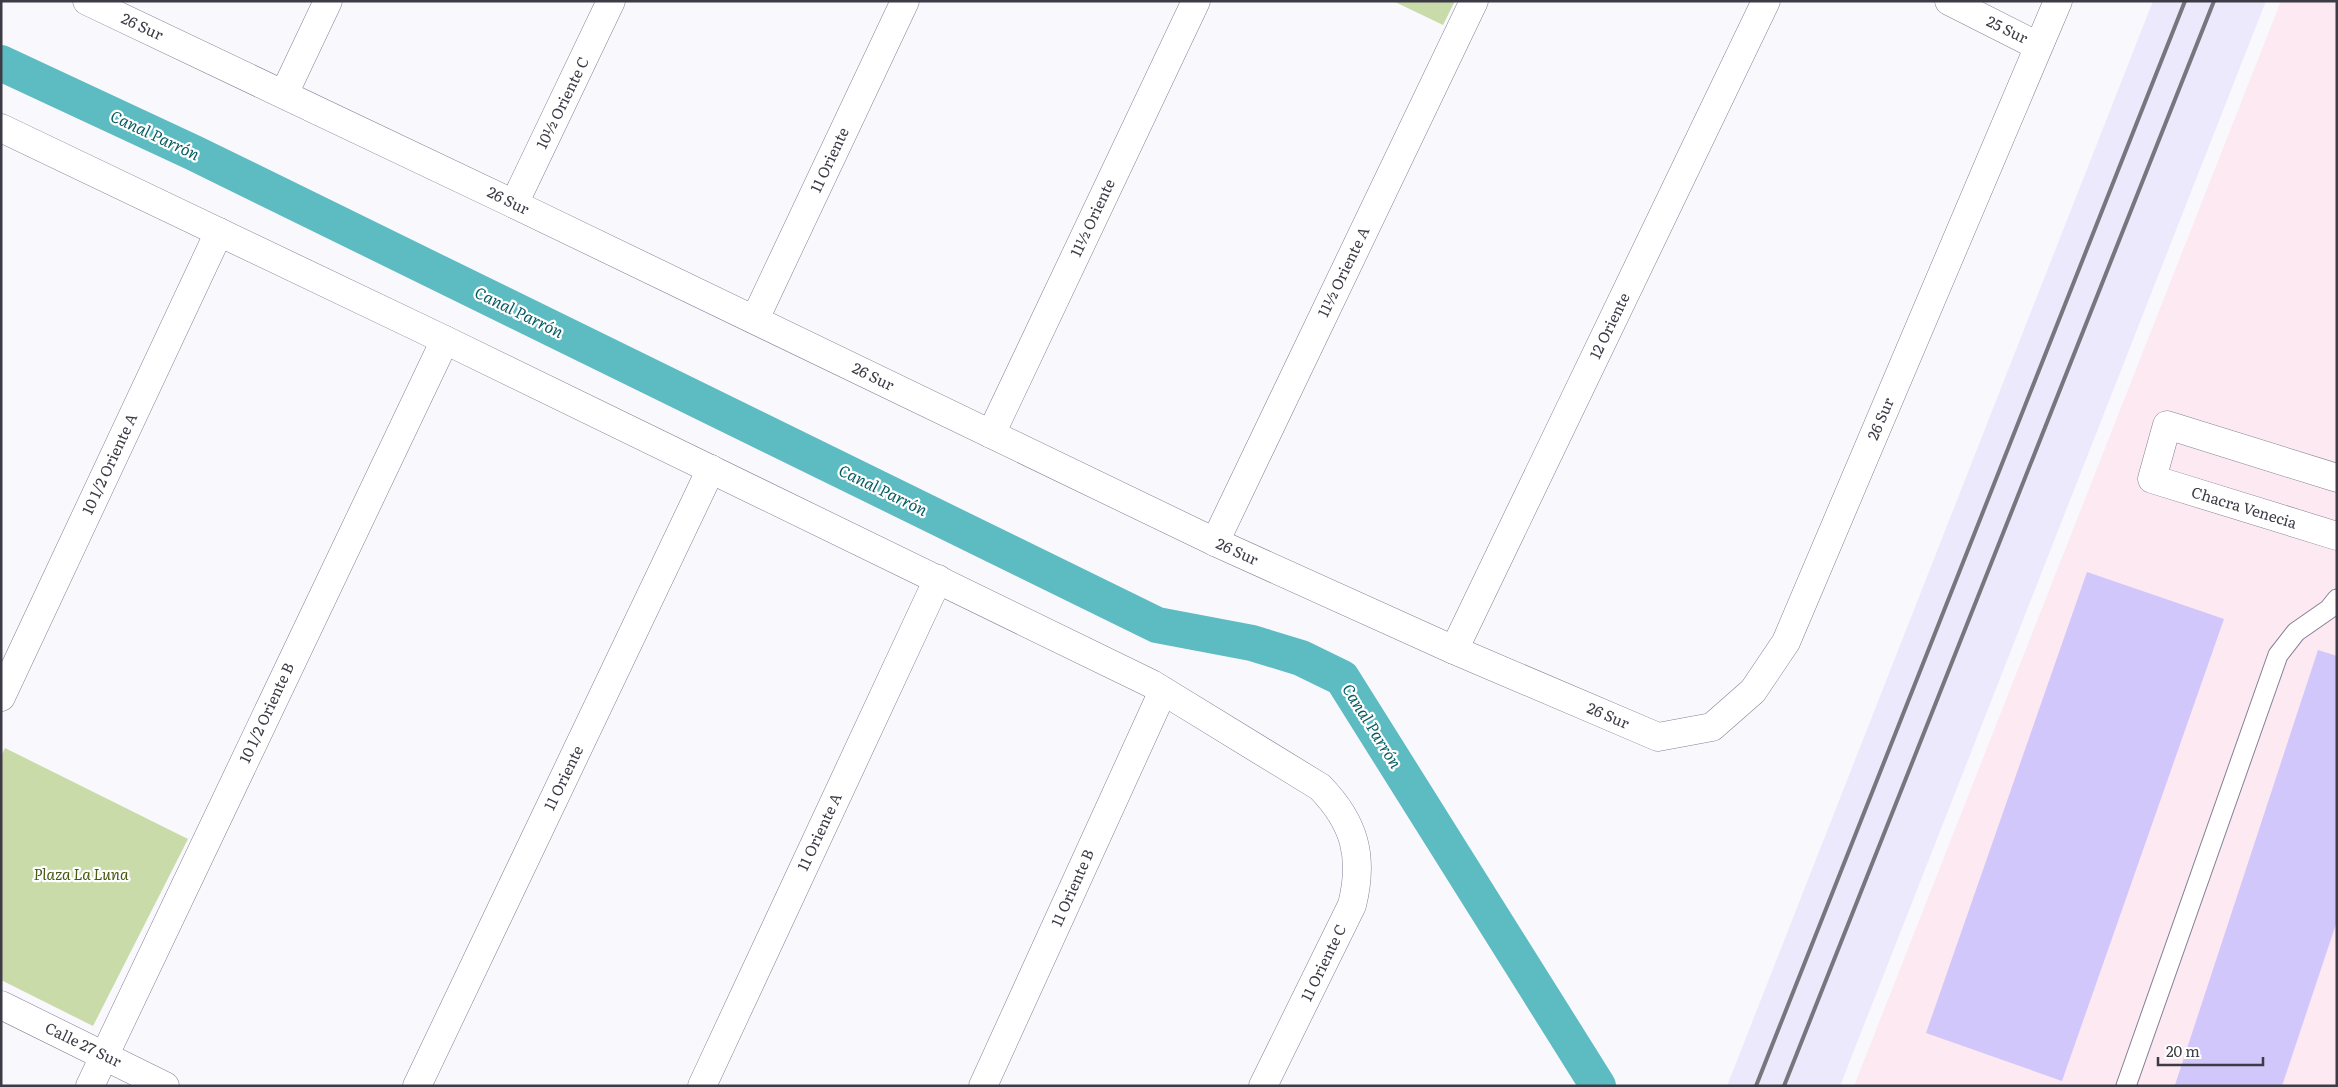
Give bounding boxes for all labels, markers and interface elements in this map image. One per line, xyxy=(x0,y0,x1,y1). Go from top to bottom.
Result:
street label: 26 Sur xyxy=(118,6,167,45)
street label: 25 Sur xyxy=(1983,9,2032,49)
street label: 10½ Oriente C xyxy=(529,52,594,152)
water label: Canal Parrón xyxy=(107,103,204,165)
street label: 11 Oriente xyxy=(804,123,854,196)
street label: 11½ Oriente xyxy=(1063,174,1120,260)
street label: 26 Sur xyxy=(484,180,534,220)
street label: 11½ Oriente A xyxy=(1311,222,1374,320)
water label: Canal Parrón xyxy=(471,279,568,343)
street label: 12 Oriente xyxy=(1583,288,1635,362)
street label: 26 Sur xyxy=(849,356,899,396)
street label: 26 Sur xyxy=(1860,394,1899,443)
street label: 10 1/2 Oriente A xyxy=(75,409,142,518)
water label: Canal Parrón xyxy=(835,457,932,521)
street label: Chacra Venecia xyxy=(2189,480,2301,534)
street label: 26 Sur xyxy=(1213,531,1262,570)
street label: 10 1/2 Oriente B xyxy=(232,658,299,766)
water label: Canal Parrón xyxy=(1337,678,1409,773)
street label: 26 Sur xyxy=(1584,695,1633,734)
street label: 11 Oriente xyxy=(537,741,588,814)
street label: 11 Oriente A xyxy=(791,789,847,874)
street label: 11 Oriente B xyxy=(1044,845,1099,930)
park label: Plaza La Luna xyxy=(34,862,129,885)
street label: 11 Oriente C xyxy=(1294,920,1351,1005)
street label: Calle 27 Sur xyxy=(41,1015,126,1072)
scale bar xyxy=(2158,1034,2263,1066)
text: 20 m xyxy=(2166,1039,2200,1062)

